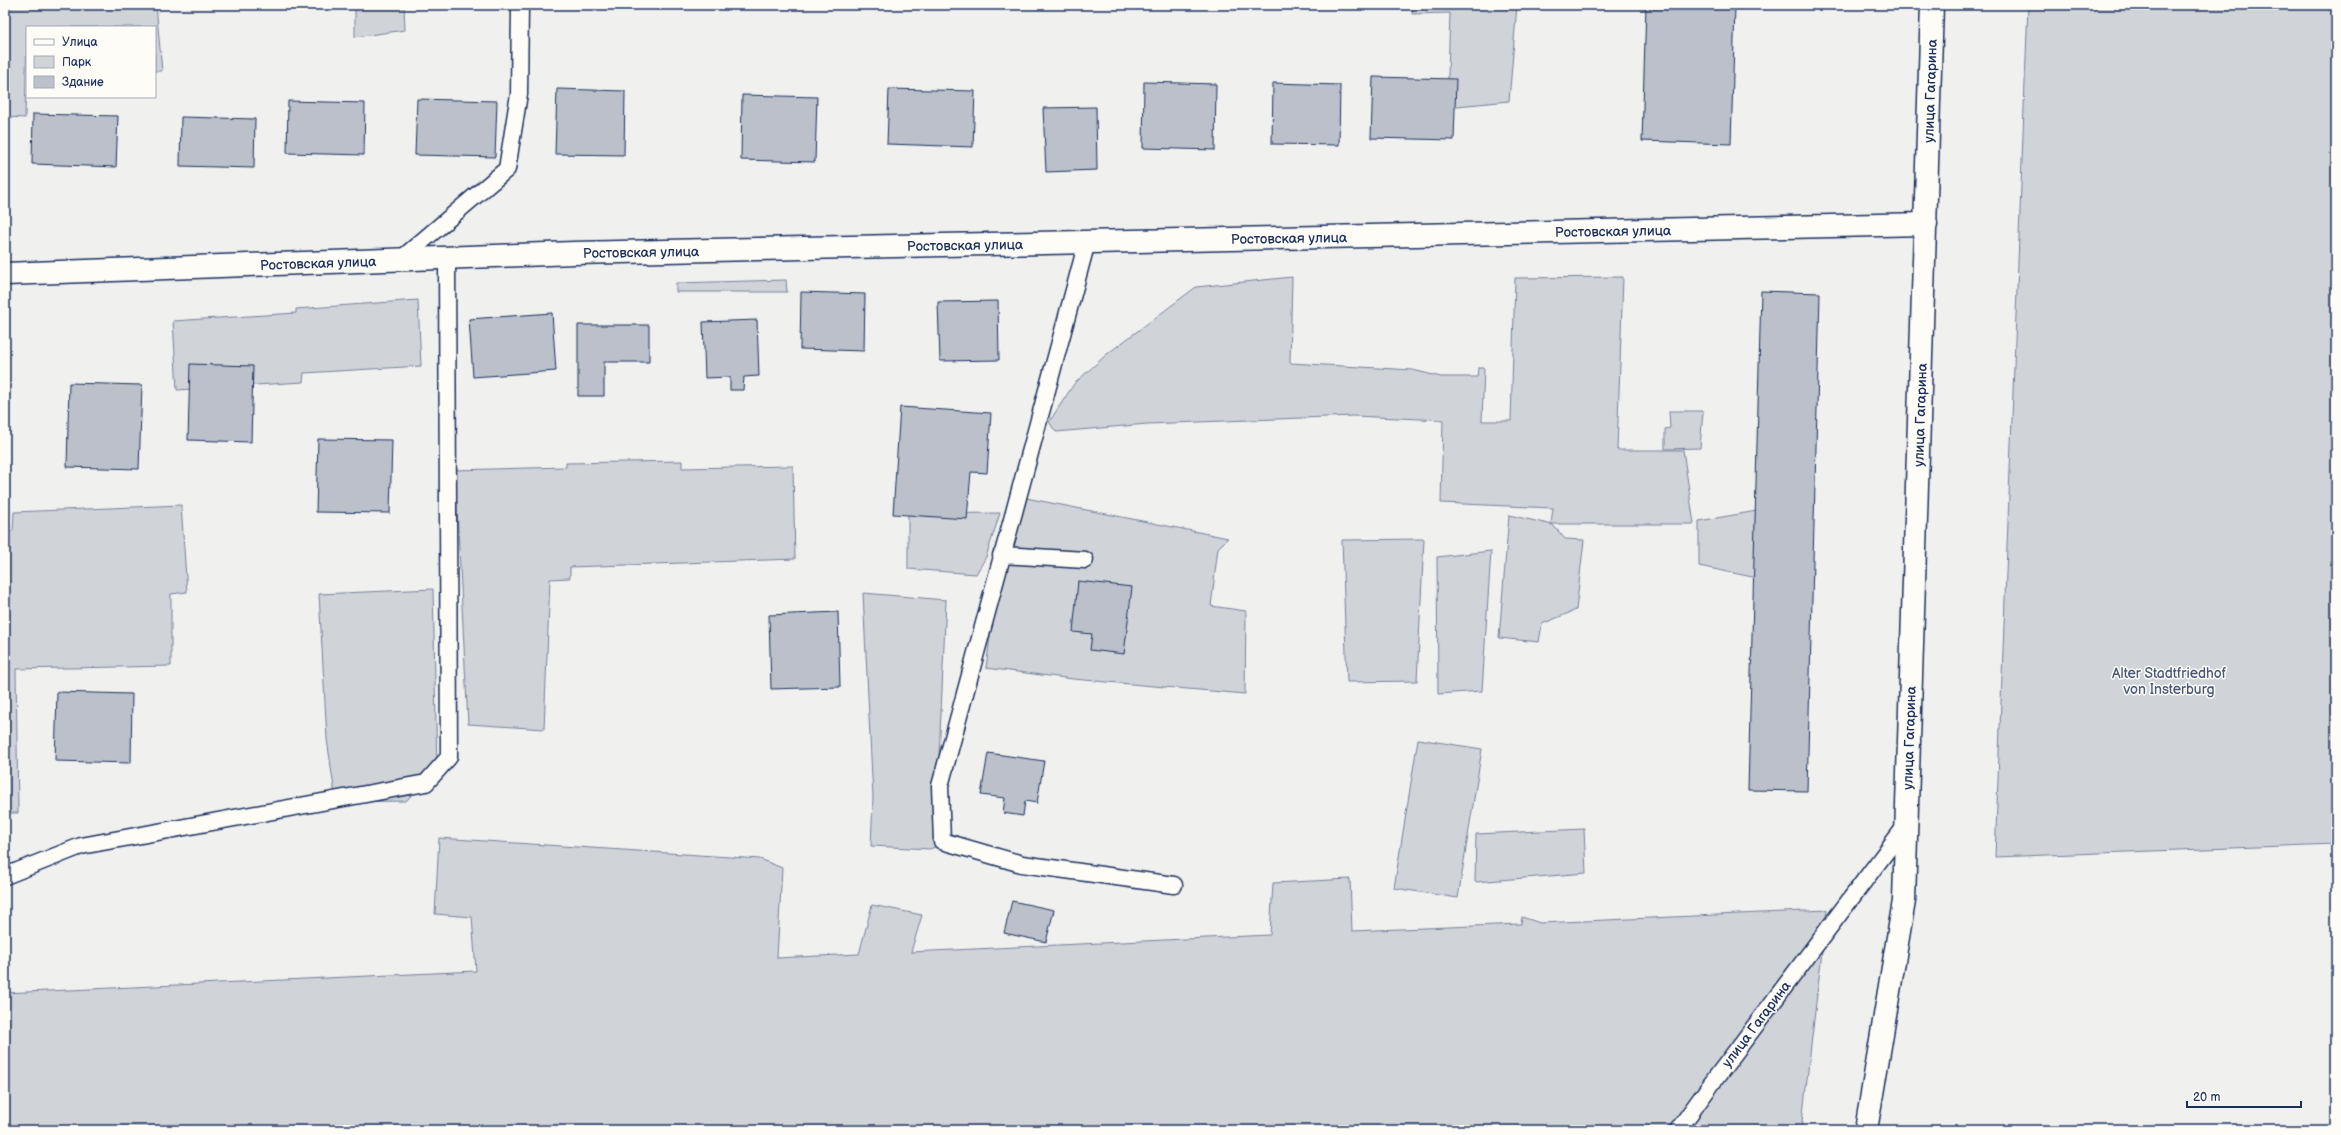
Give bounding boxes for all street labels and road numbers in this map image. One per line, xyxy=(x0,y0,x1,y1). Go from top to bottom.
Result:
street label: улица Гагарина xyxy=(1920,38,1941,143)
street label: Ростовская улица xyxy=(1555,222,1672,241)
street label: Ростовская улица xyxy=(1231,229,1348,248)
street label: Ростовская улица xyxy=(907,236,1024,255)
street label: Ростовская улица xyxy=(583,243,700,262)
street label: Ростовская улица xyxy=(259,253,377,274)
street label: улица Гагарина xyxy=(1910,362,1931,467)
street label: улица Гагарина xyxy=(1899,685,1920,790)
street label: улица Гагарина xyxy=(1718,977,1795,1071)

